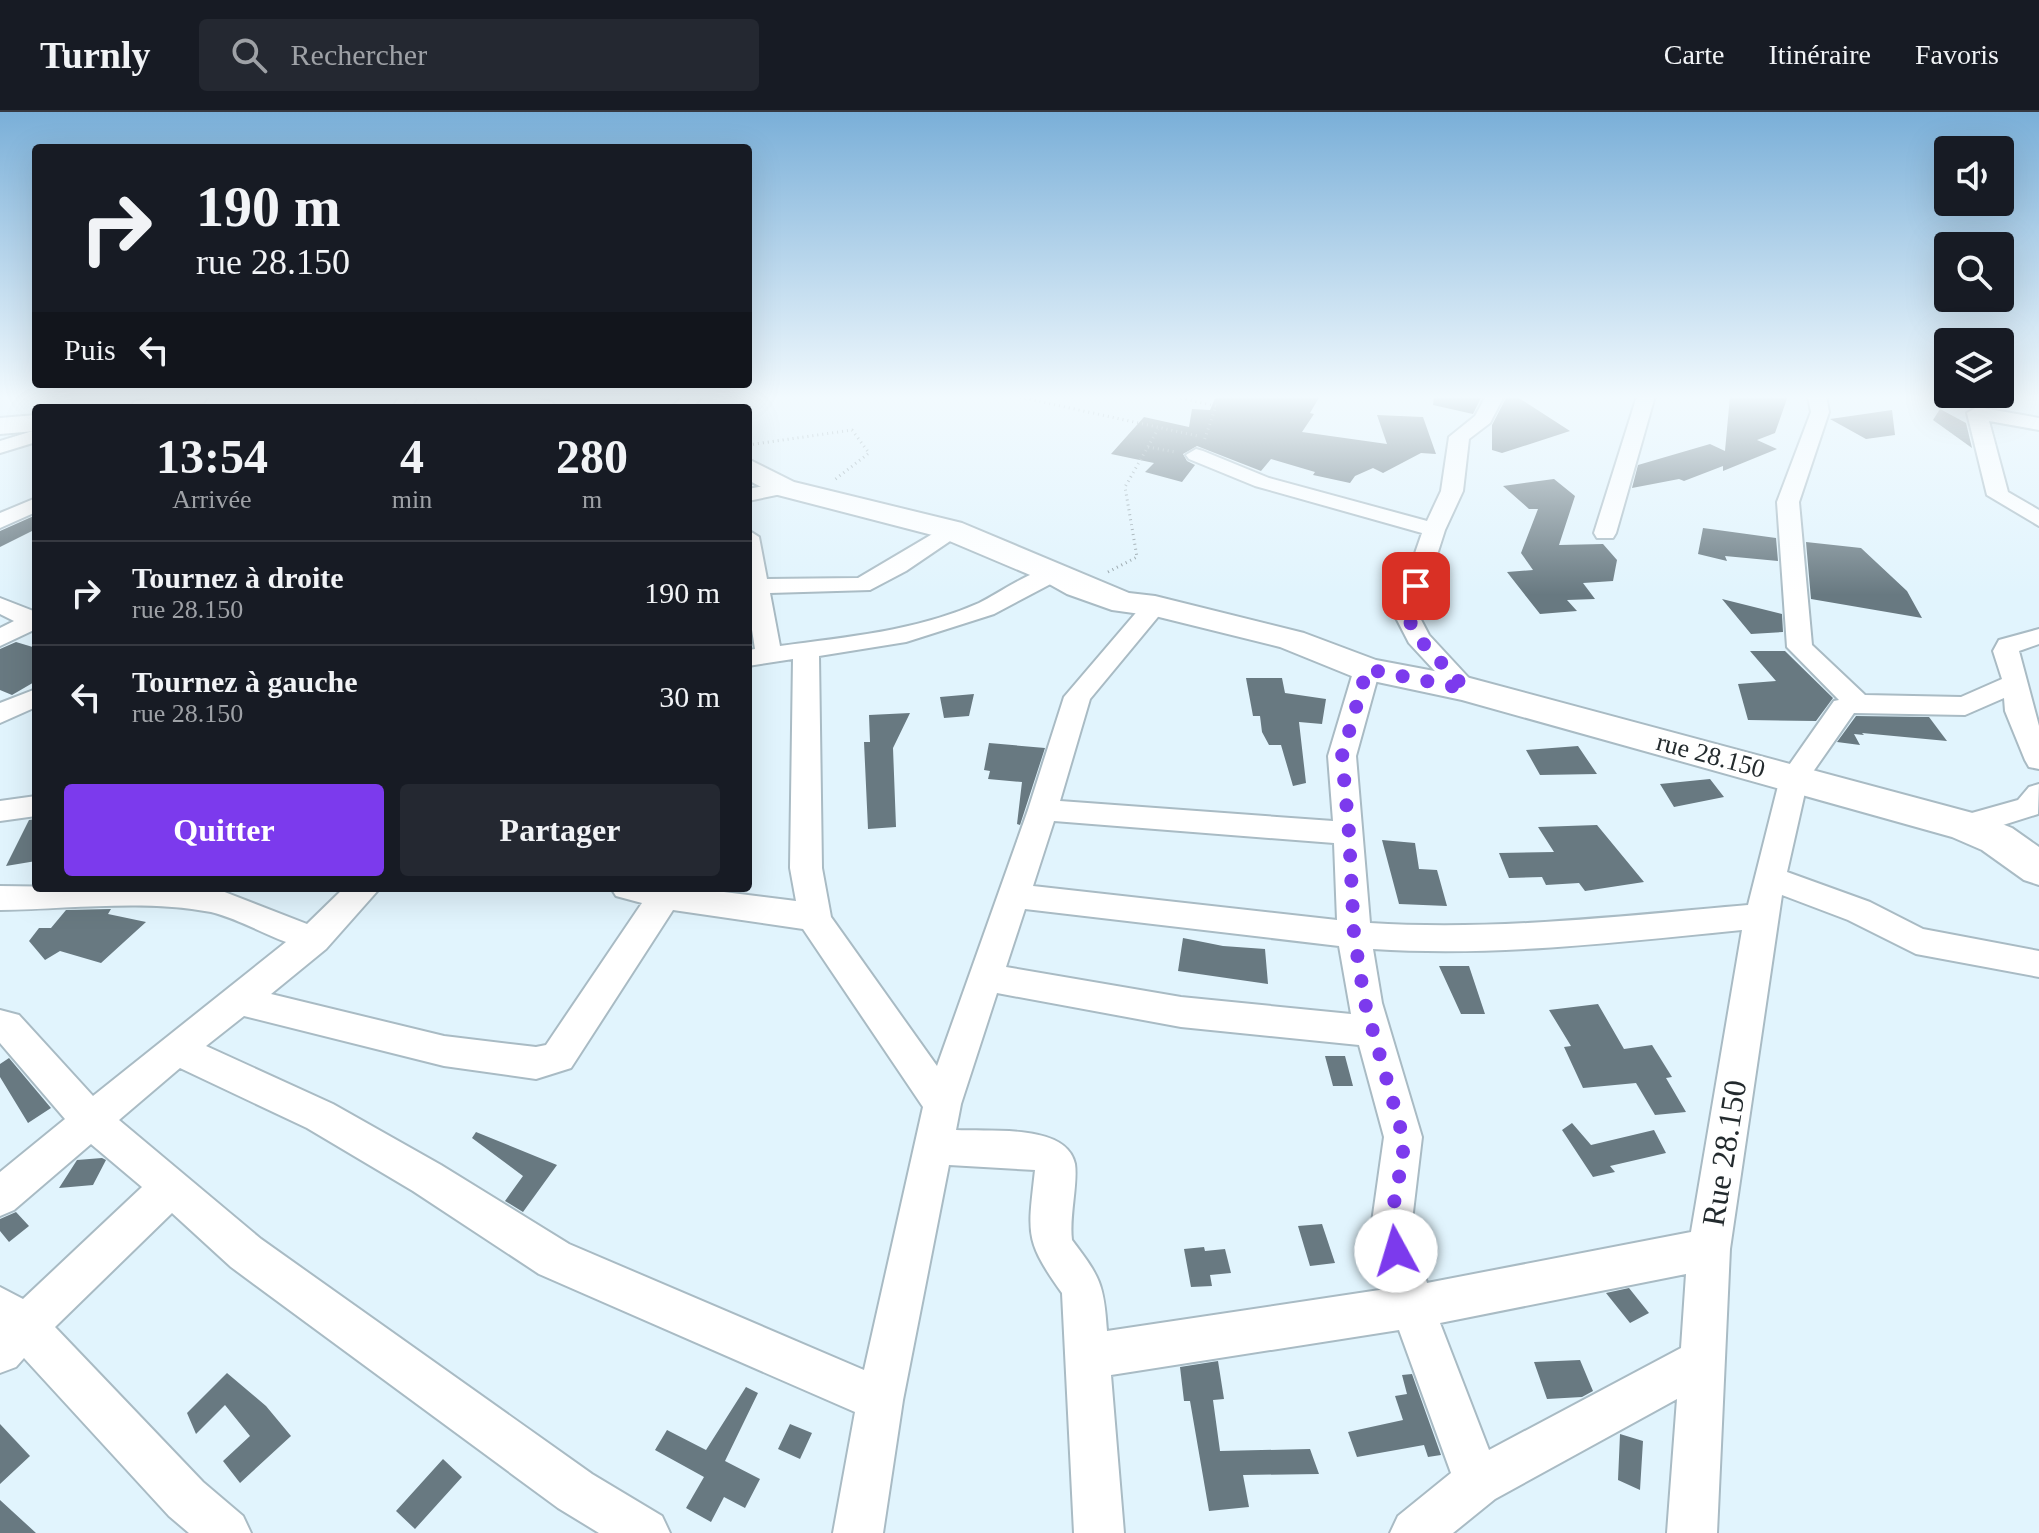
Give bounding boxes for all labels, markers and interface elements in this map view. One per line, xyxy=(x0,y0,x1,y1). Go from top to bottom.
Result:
search box xyxy=(199,19,759,91)
icon: search xyxy=(227,33,271,77)
text: Turnly xyxy=(40,34,151,76)
text: Rechercher xyxy=(291,38,427,71)
text: Carte xyxy=(1664,39,1724,70)
text: Itinéraire xyxy=(1768,39,1871,70)
text: Favoris xyxy=(1915,39,1999,70)
map controls xyxy=(1934,136,2014,408)
button: sound xyxy=(1934,136,2014,216)
icon: right xyxy=(64,176,168,280)
text: 190 m xyxy=(196,176,341,238)
button: search xyxy=(1934,232,2014,312)
text: rue 28.150 xyxy=(196,242,350,282)
icon: left xyxy=(132,328,176,372)
button: layers xyxy=(1934,328,2014,408)
text: Puis xyxy=(64,333,116,366)
text: 13:54 xyxy=(156,430,268,483)
text: 4 xyxy=(400,430,424,483)
text: 280 xyxy=(556,430,628,483)
text: Arrivée xyxy=(172,485,252,514)
text: min xyxy=(392,485,432,514)
text: m xyxy=(582,485,602,514)
pin xyxy=(1382,552,1450,620)
text: Tournez à droite xyxy=(132,561,344,594)
icon: arrive xyxy=(1394,564,1438,608)
icon: right xyxy=(64,571,108,615)
text: 190 m xyxy=(644,576,720,609)
text: rue 28.150 xyxy=(132,595,243,624)
text: Tournez à gauche xyxy=(132,665,358,698)
icon: left xyxy=(64,675,108,719)
text: 30 m xyxy=(659,680,720,713)
text: rue 28.150 xyxy=(132,699,243,728)
street label: rue 28.150 xyxy=(1653,727,1768,784)
button: Quitter xyxy=(64,784,384,876)
button: Partager xyxy=(400,784,720,876)
street label: Rue 28.150 xyxy=(1695,1077,1753,1229)
position arrow xyxy=(1354,1209,1438,1293)

